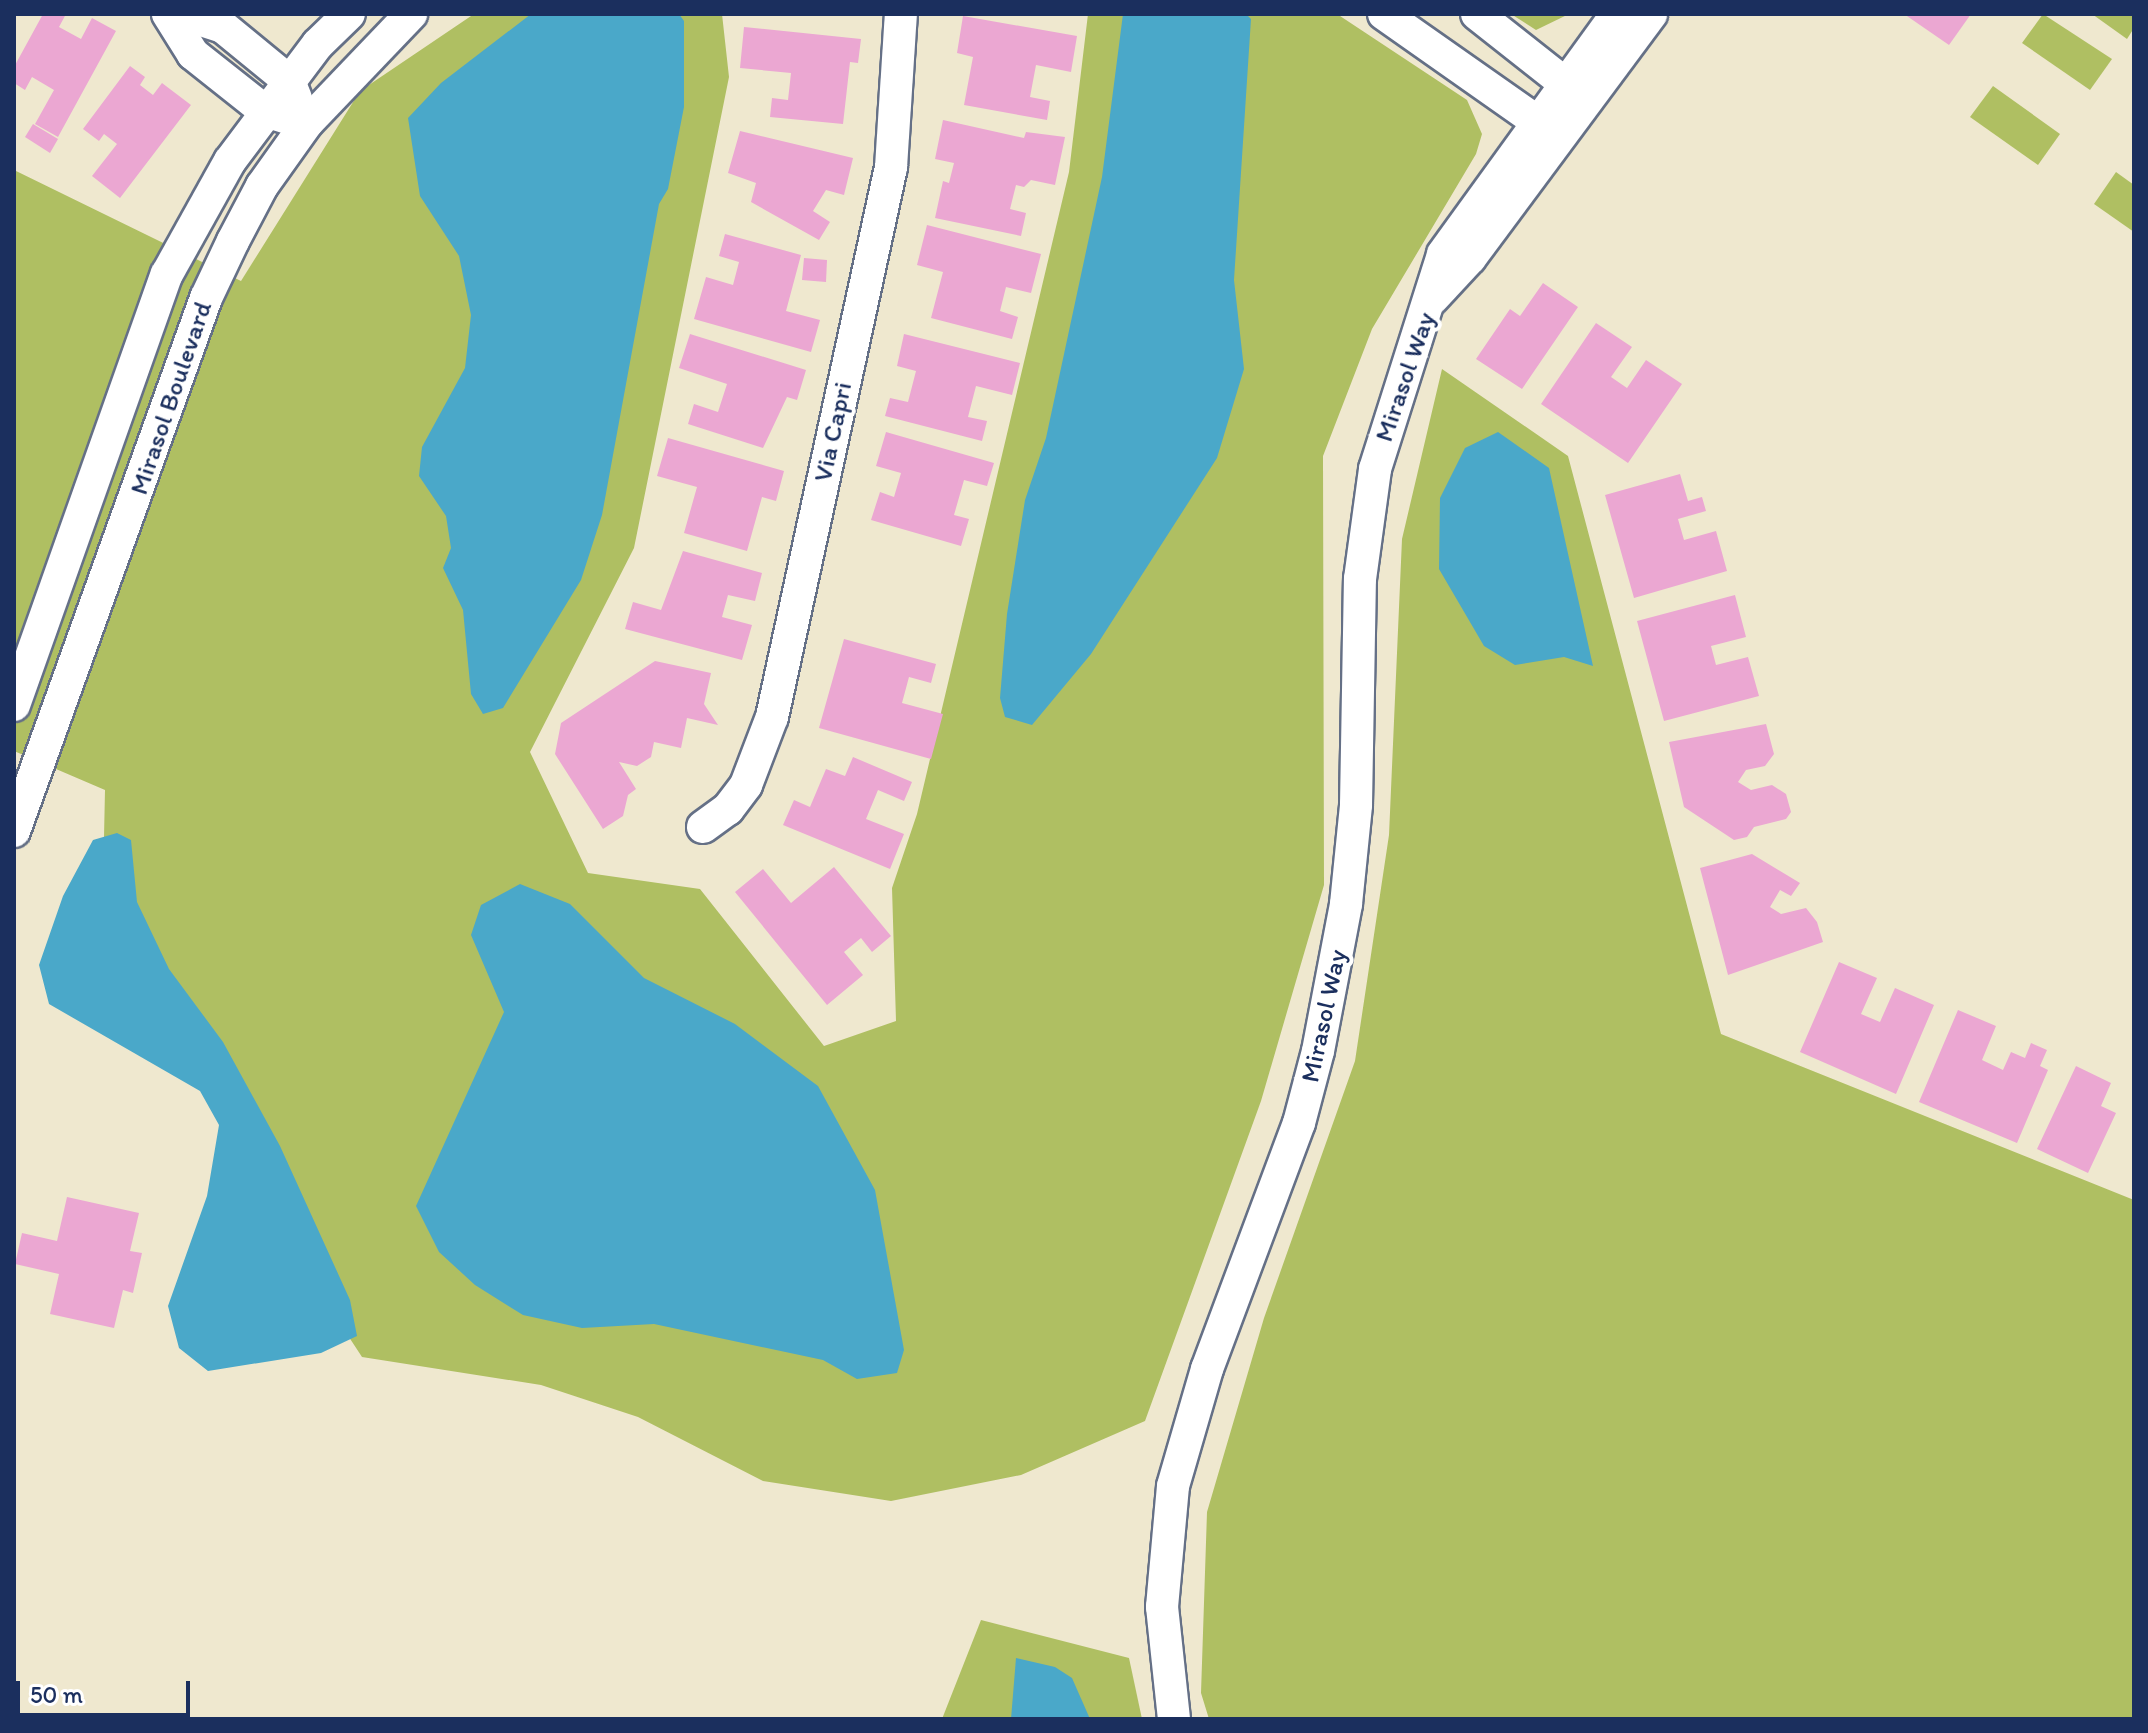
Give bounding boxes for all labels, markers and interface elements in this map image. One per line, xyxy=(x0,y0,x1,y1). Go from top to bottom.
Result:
street label: Mirasol Boulevard xyxy=(123,297,219,499)
street label: Mirasol Way xyxy=(1368,308,1442,446)
street label: Via Capri xyxy=(807,379,859,485)
street label: Mirasol Way xyxy=(1295,947,1353,1085)
scale bar xyxy=(20,1665,194,1715)
text: 50 m xyxy=(30,1680,83,1709)

